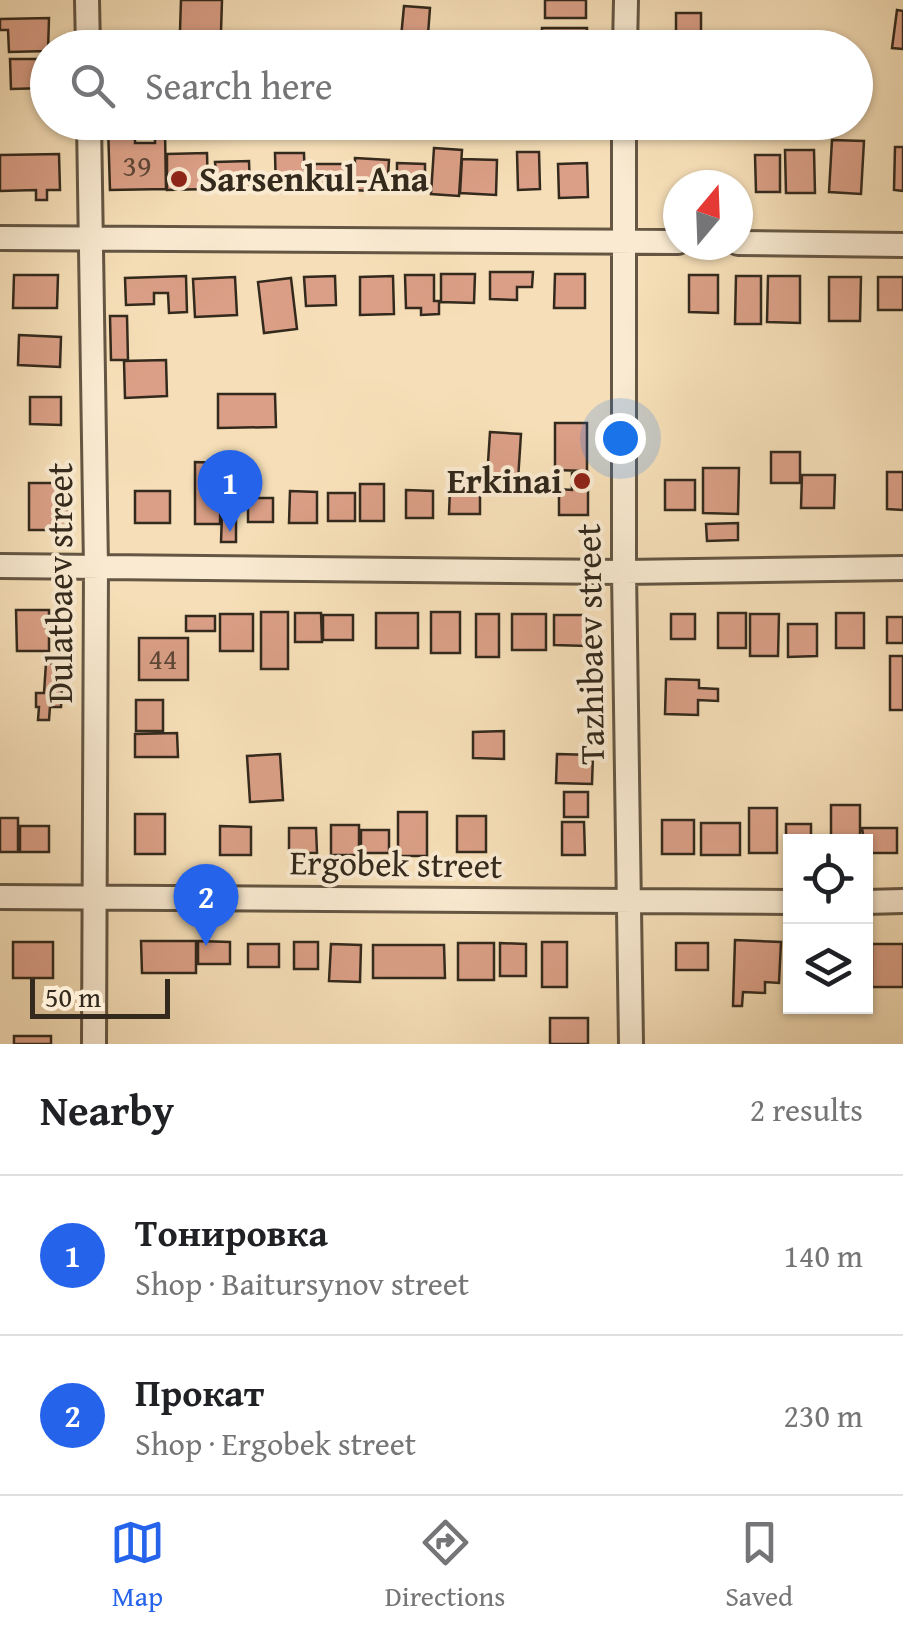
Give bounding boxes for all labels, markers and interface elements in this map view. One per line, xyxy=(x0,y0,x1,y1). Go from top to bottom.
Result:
search box xyxy=(30,30,873,140)
text: Search here xyxy=(145,57,333,113)
icon: search xyxy=(65,58,120,113)
house number: 39 xyxy=(123,143,151,187)
place label: Sarsenkul-Ana xyxy=(199,153,429,204)
marker: Sarsenkul-Ana xyxy=(168,168,190,190)
north arrow xyxy=(663,170,753,260)
your location xyxy=(595,413,646,464)
pin: 1 xyxy=(198,450,262,532)
place label: Erkinai xyxy=(447,455,562,506)
street label: Dulatbaev street xyxy=(34,463,85,703)
marker: Erkinai xyxy=(571,470,593,492)
street label: Tazhibaev street xyxy=(562,523,617,765)
house number: 44 xyxy=(149,636,177,680)
map controls xyxy=(783,834,873,1014)
button: locate xyxy=(783,834,873,924)
street label: Ergobek street xyxy=(289,836,503,891)
pin: 2 xyxy=(174,864,238,946)
button: layers xyxy=(783,924,873,1014)
scale bar xyxy=(30,974,170,1018)
text: 50 m xyxy=(45,976,101,1017)
text: Nearby xyxy=(40,1079,174,1140)
text: 2 results xyxy=(750,1086,863,1133)
text: Тонировка xyxy=(135,1204,328,1260)
text: 1 xyxy=(64,1232,81,1279)
text: 140 m xyxy=(784,1232,863,1279)
text: Shop · Baitursynov street xyxy=(135,1260,469,1307)
text: Прокат xyxy=(135,1364,264,1420)
text: 2 xyxy=(64,1392,81,1439)
text: 230 m xyxy=(784,1392,863,1439)
text: Shop · Ergobek street xyxy=(135,1420,416,1467)
tab: Map xyxy=(110,1515,165,1616)
tab: Directions xyxy=(385,1515,505,1616)
tab: Saved xyxy=(725,1515,793,1616)

